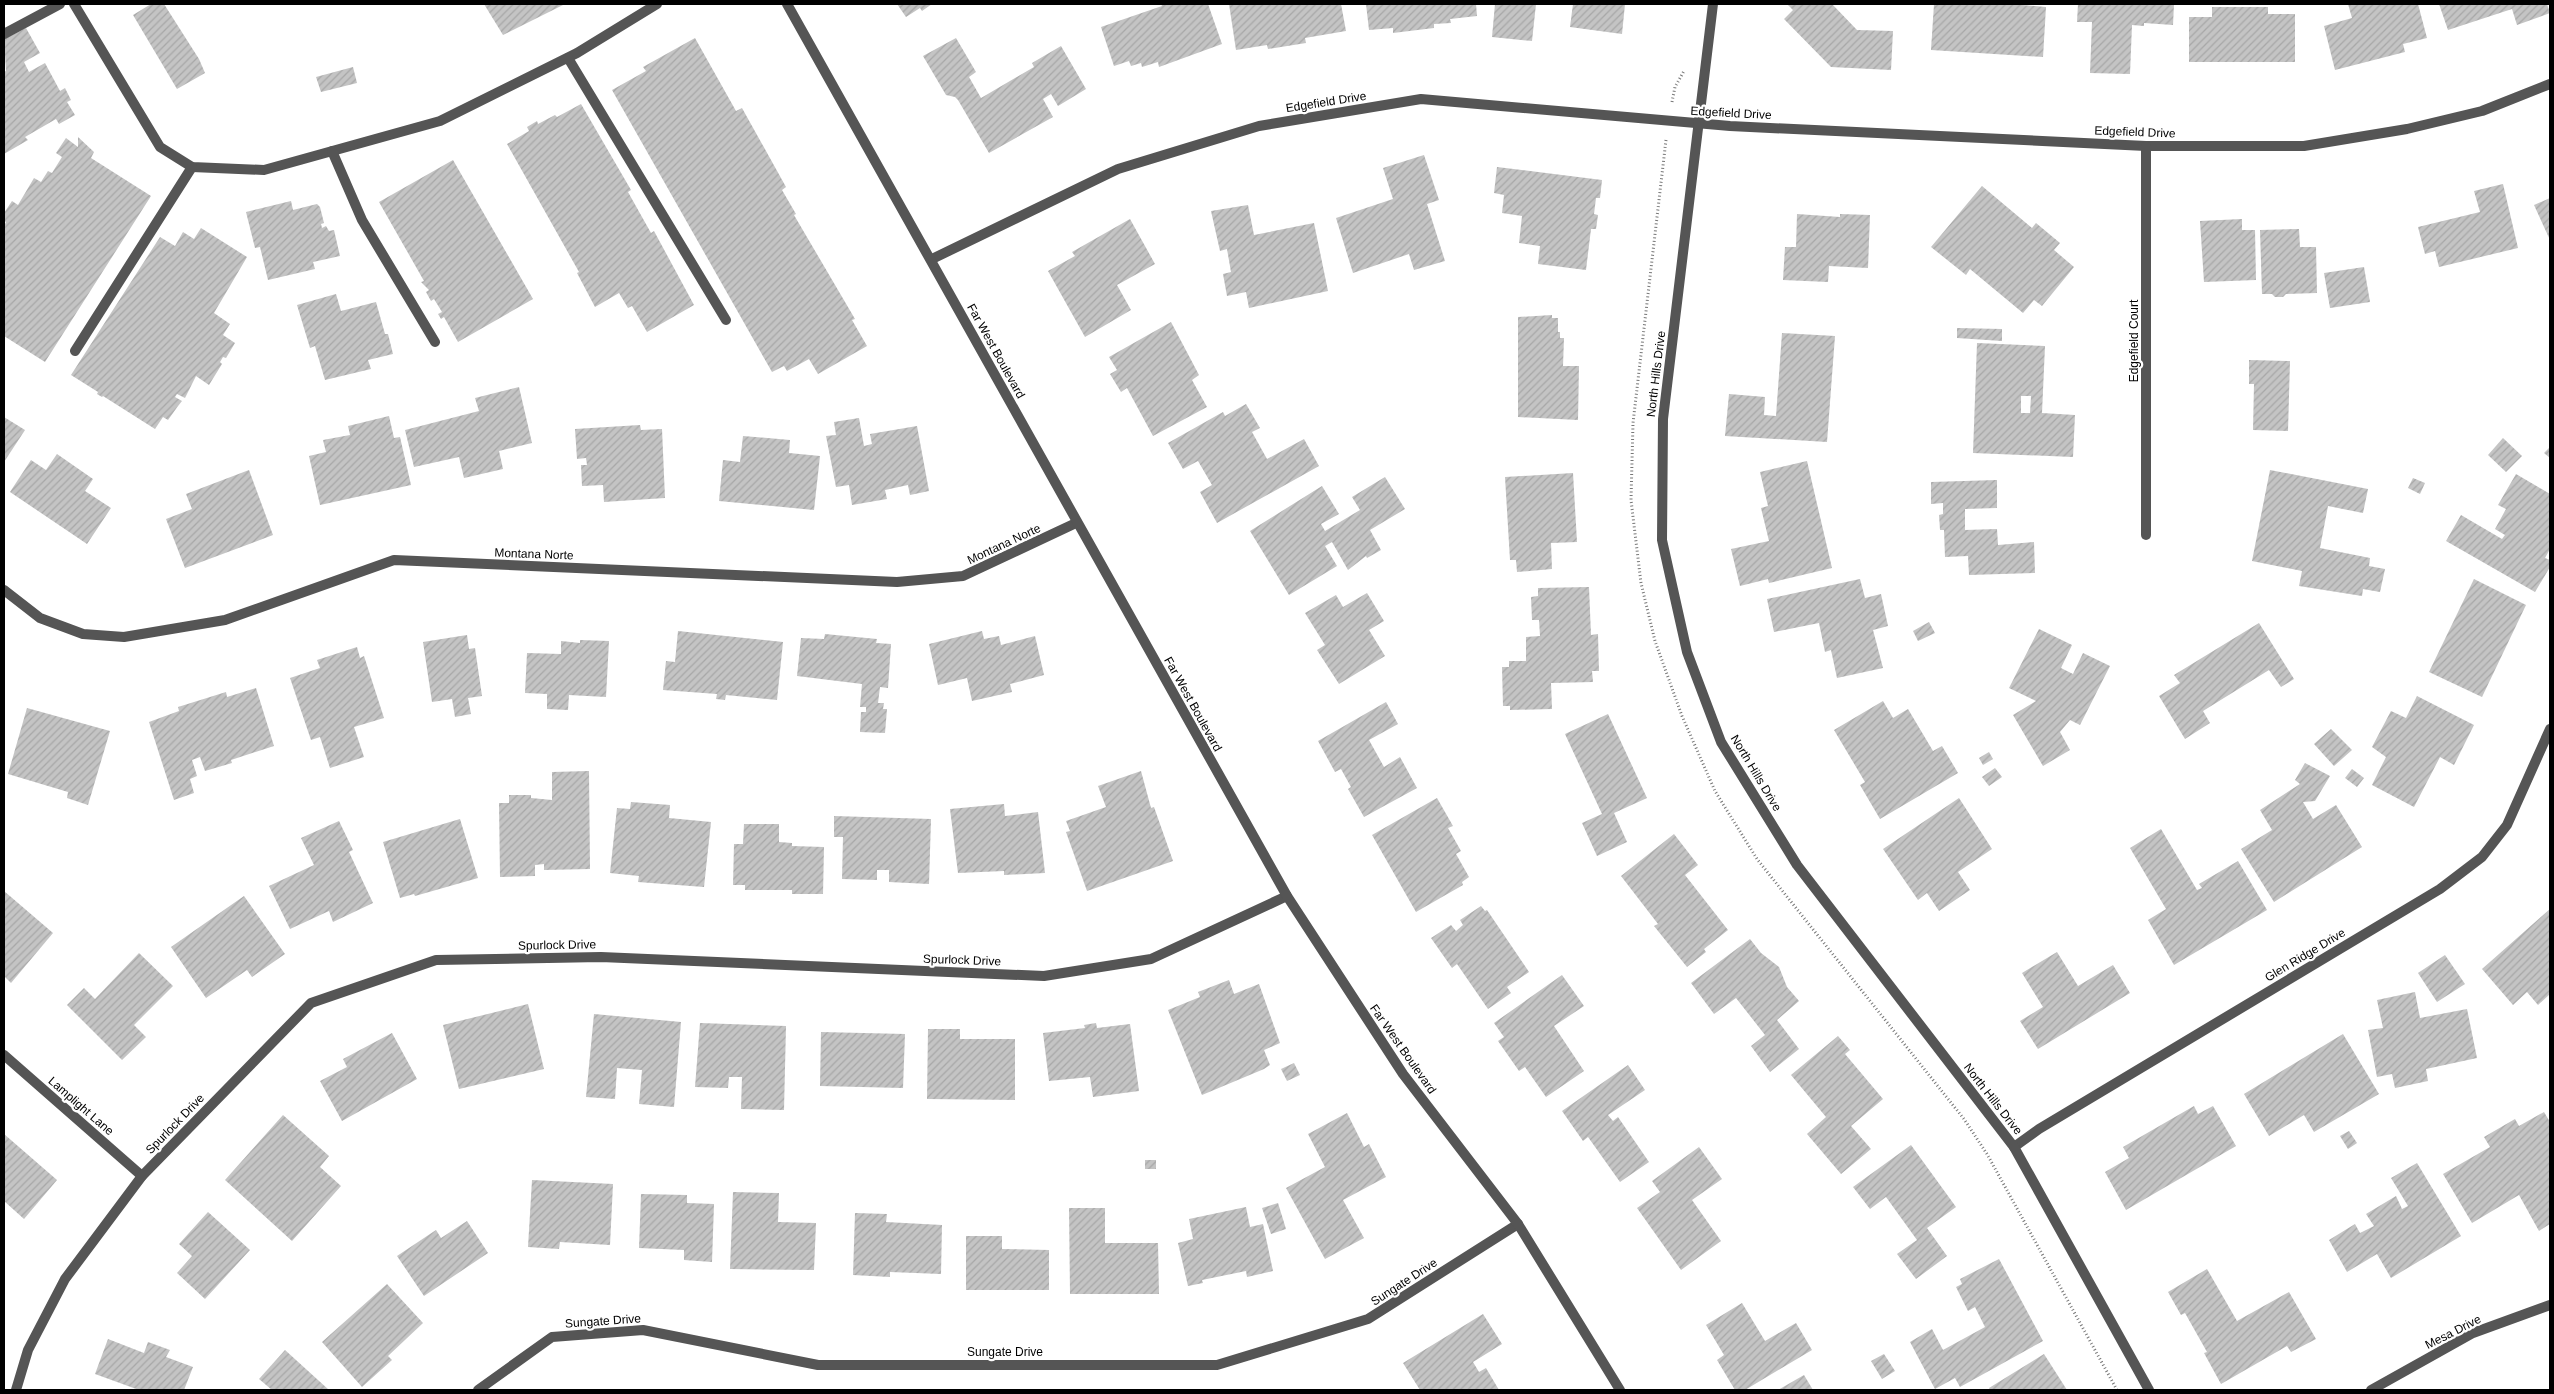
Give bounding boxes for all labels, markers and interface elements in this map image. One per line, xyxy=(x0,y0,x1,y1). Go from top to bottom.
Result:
street label: Edgefield Drive xyxy=(1285,89,1368,115)
street label: Edgefield Drive xyxy=(1690,104,1772,122)
street label: Edgefield Drive xyxy=(2094,124,2176,140)
street label: Edgefield Court xyxy=(2127,299,2141,382)
street label: Far West Boulevard xyxy=(964,301,1028,401)
street label: North Hills Drive xyxy=(1644,330,1668,418)
street label: Montana Norte xyxy=(965,521,1043,567)
street label: Montana Norte xyxy=(494,546,574,562)
street label: Far West Boulevard xyxy=(1161,654,1225,754)
street label: North Hills Drive xyxy=(1728,732,1784,814)
street label: Glen Ridge Drive xyxy=(2262,925,2348,985)
street label: Spurlock Drive xyxy=(518,937,596,953)
street label: Spurlock Drive xyxy=(923,952,1002,968)
street label: Far West Boulevard xyxy=(1367,1002,1439,1096)
street label: North Hills Drive xyxy=(1961,1061,2025,1138)
street label: Lamplight Lane xyxy=(45,1074,117,1138)
street label: Spurlock Drive xyxy=(143,1091,207,1157)
street label: Sungate Drive xyxy=(1368,1255,1440,1309)
street label: Sungate Drive xyxy=(565,1311,642,1331)
street label: Mesa Drive xyxy=(2423,1312,2483,1352)
street label: Sungate Drive xyxy=(967,1345,1043,1359)

